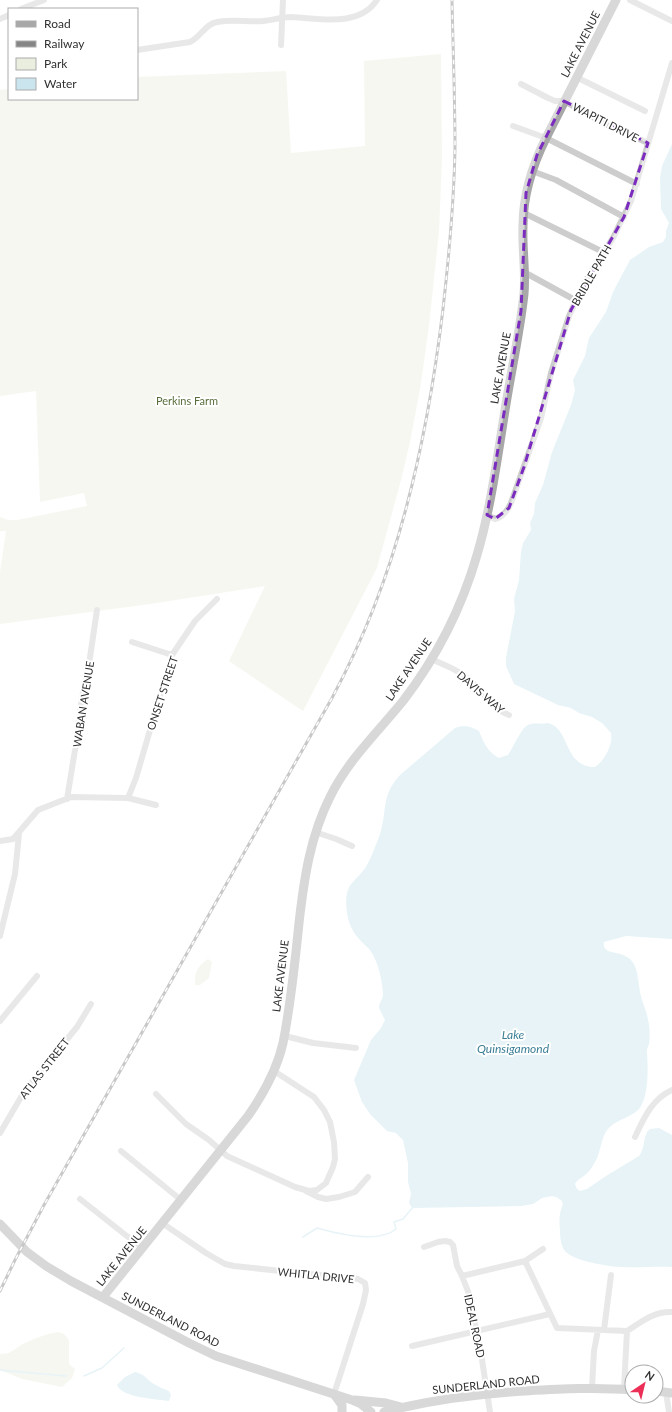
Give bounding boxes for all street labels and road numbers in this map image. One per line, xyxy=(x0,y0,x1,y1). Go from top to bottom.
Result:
street label: LAKE AVENUE xyxy=(558,9,602,79)
street label: WAPITI DRIVE xyxy=(571,100,641,144)
street label: BRIDLE PATH xyxy=(568,242,614,308)
street label: LAKE AVENUE xyxy=(487,331,513,405)
street label: LAKE AVENUE xyxy=(382,635,434,703)
street label: ONSET STREET xyxy=(144,654,180,732)
street label: WABAN AVENUE xyxy=(70,660,96,748)
street label: DAVIS WAY xyxy=(455,668,507,716)
street label: LAKE AVENUE xyxy=(269,939,291,1013)
street label: ATLAS STREET xyxy=(16,1035,72,1101)
street label: LAKE AVENUE xyxy=(93,1224,149,1288)
street label: WHITLA DRIVE xyxy=(277,1265,355,1285)
street label: SUNDERLAND ROAD xyxy=(120,1289,222,1349)
street label: IDEAL ROAD xyxy=(462,1293,488,1359)
street label: SUNDERLAND ROAD xyxy=(432,1372,540,1396)

